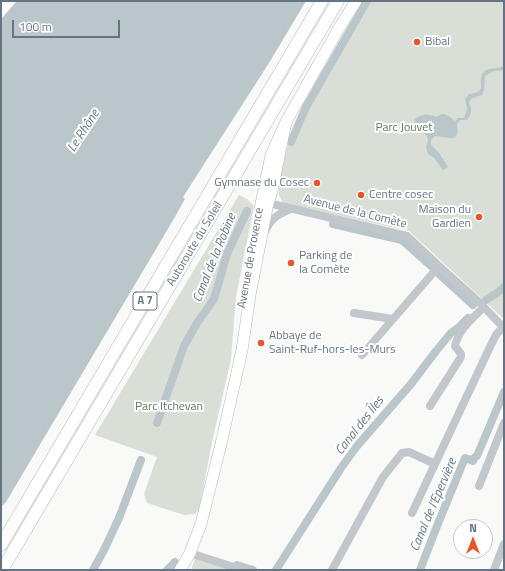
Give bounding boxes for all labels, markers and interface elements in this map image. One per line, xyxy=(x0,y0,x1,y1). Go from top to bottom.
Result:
scale bar xyxy=(14,12,122,38)
text: 100 m xyxy=(19,17,52,36)
place label: Bibal xyxy=(425,35,450,49)
marker: Bibal xyxy=(412,37,422,47)
water label: Le Rhône xyxy=(65,107,103,155)
park label: Parc Jouvet xyxy=(376,121,432,135)
place label: Gymnase du Cosec xyxy=(214,176,309,190)
marker: Gymnase du Cosec xyxy=(312,178,322,188)
place label: Centre cosec xyxy=(369,188,433,202)
marker: Centre cosec xyxy=(356,190,366,200)
street label: Avenue de la Comète xyxy=(302,192,408,232)
street label: Autoroute du Soleil xyxy=(164,199,226,289)
place label: Maison du Gardien xyxy=(419,203,471,231)
street label: Avenue de Provence xyxy=(235,207,267,309)
water label: Canal de la Robine xyxy=(190,211,240,305)
marker: Maison du Gardien xyxy=(474,212,484,222)
place label: Parking de la Comète xyxy=(299,249,352,277)
marker: Parking de la Comète xyxy=(286,258,296,268)
road number: A 7 xyxy=(133,292,157,310)
place label: Abbaye de Saint-Ruf-hors-les-Murs xyxy=(269,329,396,357)
marker: Abbaye de Saint-Ruf-hors-les-Murs xyxy=(256,338,266,348)
water label: Canal des Îles xyxy=(332,394,388,458)
park label: Parc Itchevan xyxy=(135,400,203,414)
water label: Canal de l'Epervière xyxy=(407,456,461,554)
north arrow xyxy=(453,519,493,559)
text: N xyxy=(469,520,477,536)

